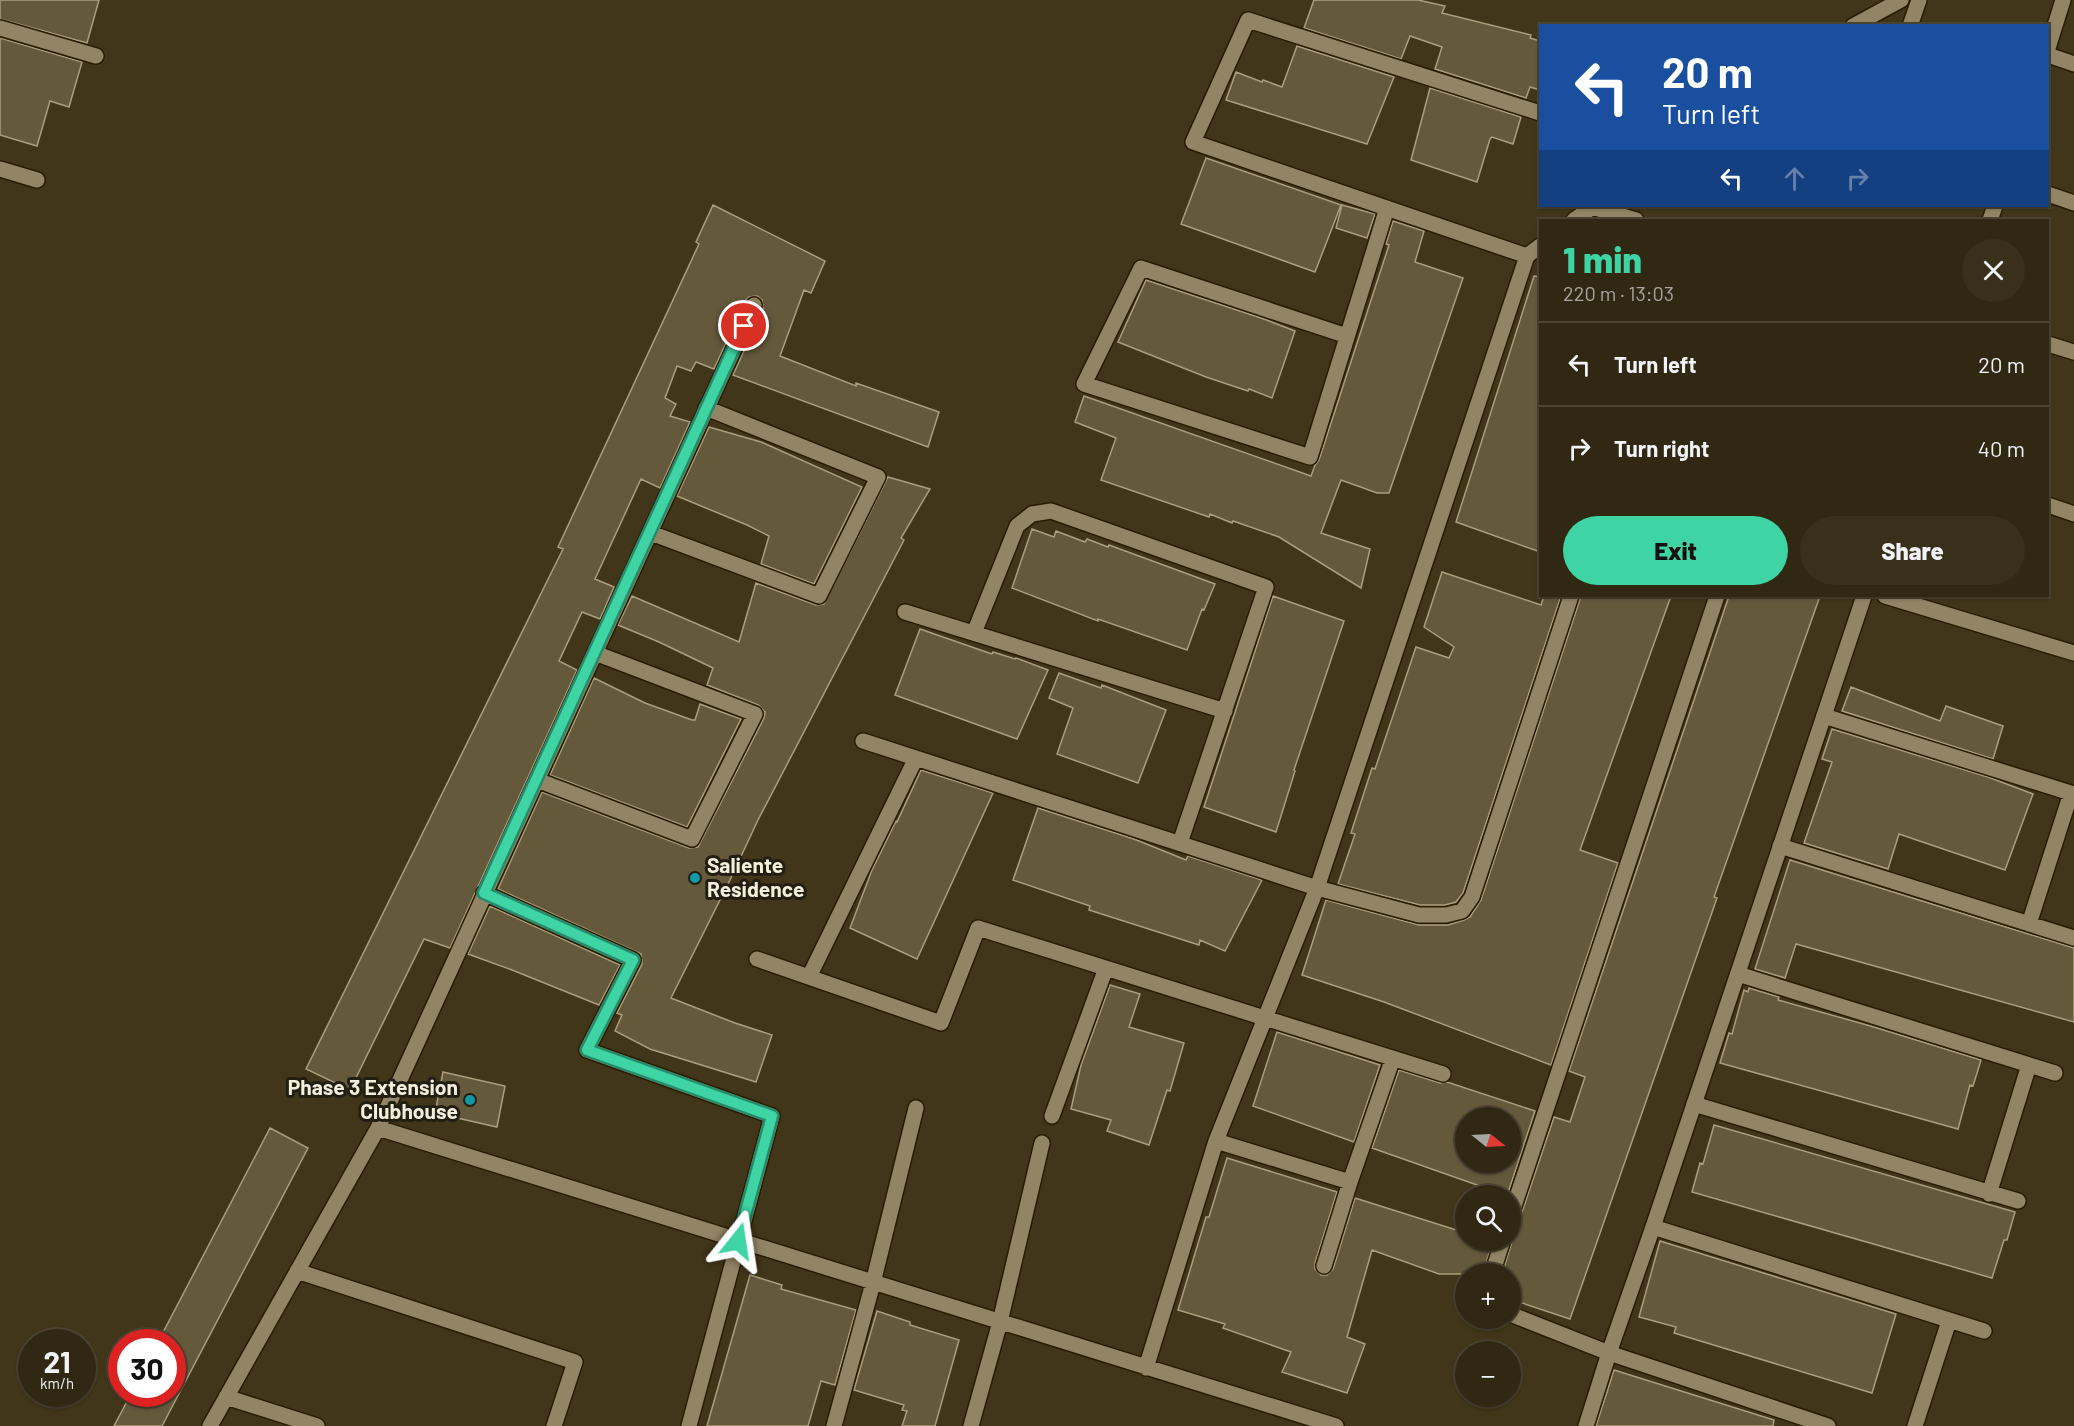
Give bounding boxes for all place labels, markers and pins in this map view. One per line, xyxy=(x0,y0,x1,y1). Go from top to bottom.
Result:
pin xyxy=(718,300,769,351)
place label: Saliente Residence xyxy=(707,852,804,901)
marker: Saliente Residence xyxy=(688,871,702,885)
place label: Phase 3 Extension Clubhouse xyxy=(288,1074,458,1123)
marker: Phase 3 Extension Clubhouse xyxy=(463,1093,477,1107)

